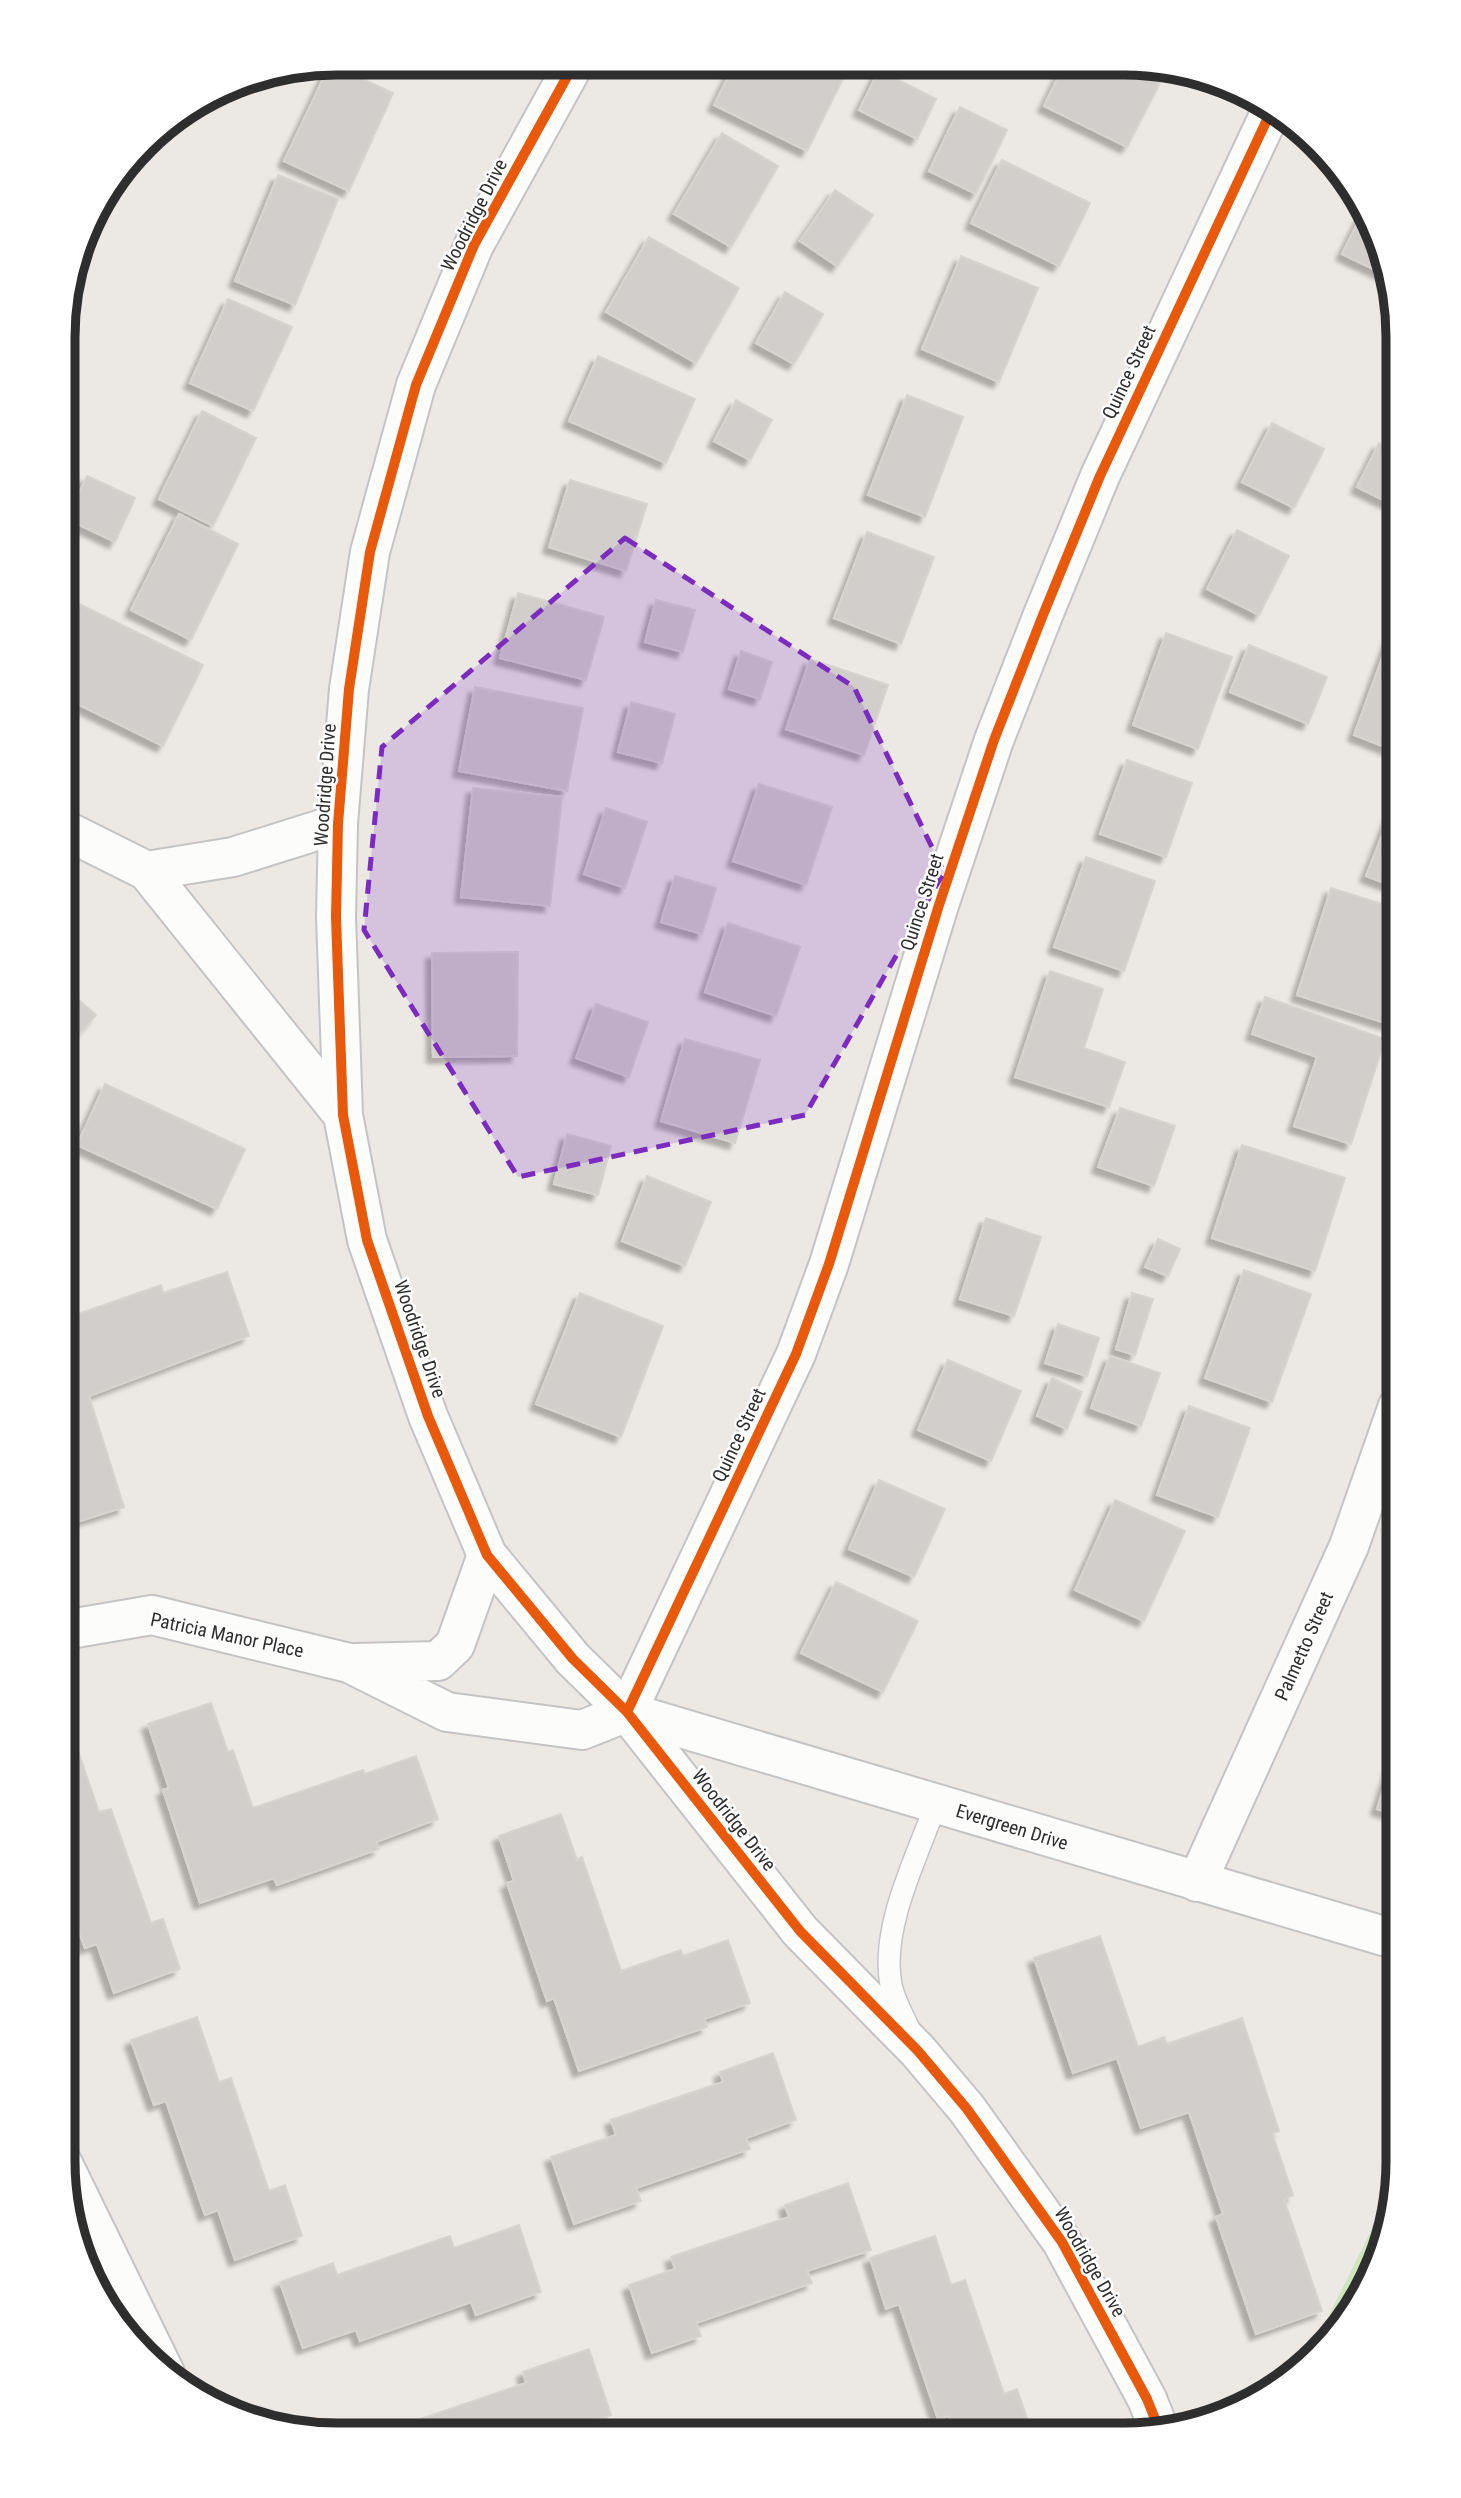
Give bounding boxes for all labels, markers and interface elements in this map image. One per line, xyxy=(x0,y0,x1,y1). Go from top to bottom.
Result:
street label: Woodridge Drive xyxy=(436,155,512,275)
street label: Quince Street xyxy=(1097,321,1161,423)
street label: Woodridge Drive xyxy=(309,723,341,847)
street label: Quince Street xyxy=(895,851,949,953)
street label: Woodridge Drive xyxy=(389,1277,451,1401)
street label: Quince Street xyxy=(707,1384,771,1486)
street label: Palmetto Street xyxy=(1270,1588,1338,1704)
street label: Patricia Manor Place xyxy=(148,1608,306,1662)
street label: Woodridge Drive xyxy=(687,1765,781,1876)
street label: Evergreen Drive xyxy=(953,1799,1071,1855)
street label: Woodridge Drive xyxy=(1049,2203,1131,2321)

